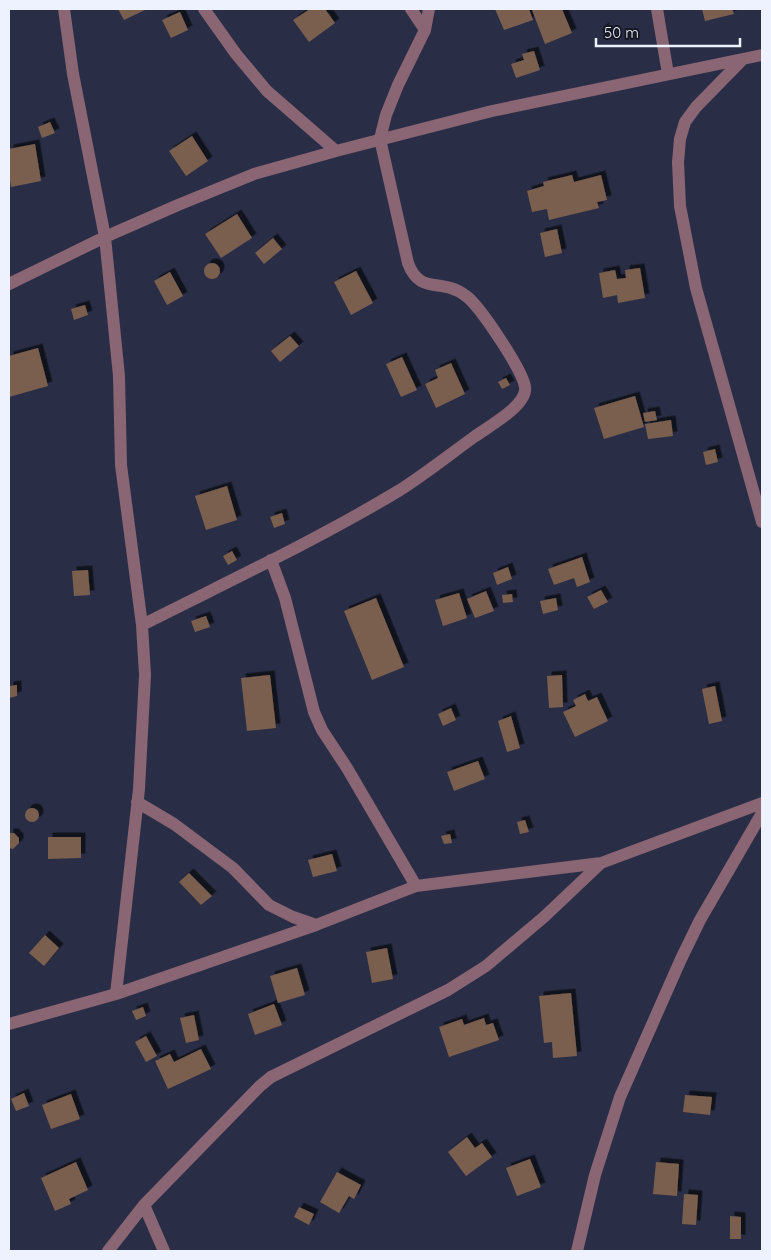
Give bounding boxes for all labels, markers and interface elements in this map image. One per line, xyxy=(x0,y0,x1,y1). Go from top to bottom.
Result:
scale bar xyxy=(596,15,740,47)
text: 50 m xyxy=(604,23,639,42)

